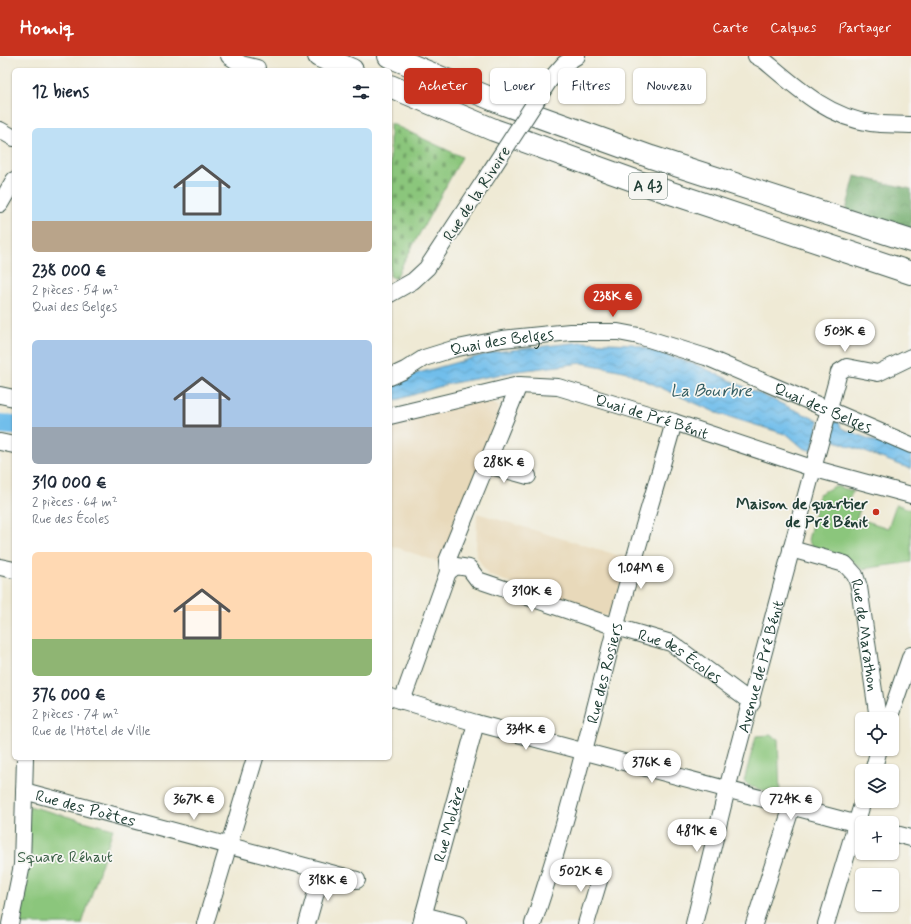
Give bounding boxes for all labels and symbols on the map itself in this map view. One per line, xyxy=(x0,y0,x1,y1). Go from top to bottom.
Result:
street label: Rue de la Rivoire xyxy=(439,142,516,245)
road number: A 43 xyxy=(629,173,667,199)
pin: 238K € xyxy=(580,284,646,318)
pin: 503K € xyxy=(812,319,878,353)
street label: Quai des Belges xyxy=(449,325,555,361)
street label: Quai des Belges xyxy=(770,378,875,439)
water label: La Bourbre xyxy=(670,380,752,402)
street label: Quai de Pré Bénit xyxy=(592,390,711,445)
pin: 288K € xyxy=(471,450,537,484)
place label: Maison de quartier de Pré Bénit xyxy=(736,494,868,533)
marker: Maison de quartier de Pré Bénit xyxy=(871,507,881,517)
pin: 1.04M € xyxy=(604,556,678,590)
street label: Rue de Marathon xyxy=(845,576,883,693)
pin: 310K € xyxy=(499,579,565,613)
street label: Avenue de Pré Bénit xyxy=(734,598,789,735)
street label: Rue des Rosiers xyxy=(583,621,628,726)
street label: Rue des Écoles xyxy=(635,625,726,689)
pin: 334K € xyxy=(493,717,559,751)
pin: 376K € xyxy=(619,750,685,784)
street label: Rue Molière xyxy=(429,783,470,865)
street label: Rue des Poètes xyxy=(33,786,138,832)
pin: 367K € xyxy=(161,787,227,821)
pin: 724K € xyxy=(758,787,824,821)
pin: 481K € xyxy=(664,819,730,853)
park label: Square Réhaut xyxy=(17,847,113,868)
pin: 502K € xyxy=(548,859,614,893)
pin: 318K € xyxy=(295,868,361,902)

